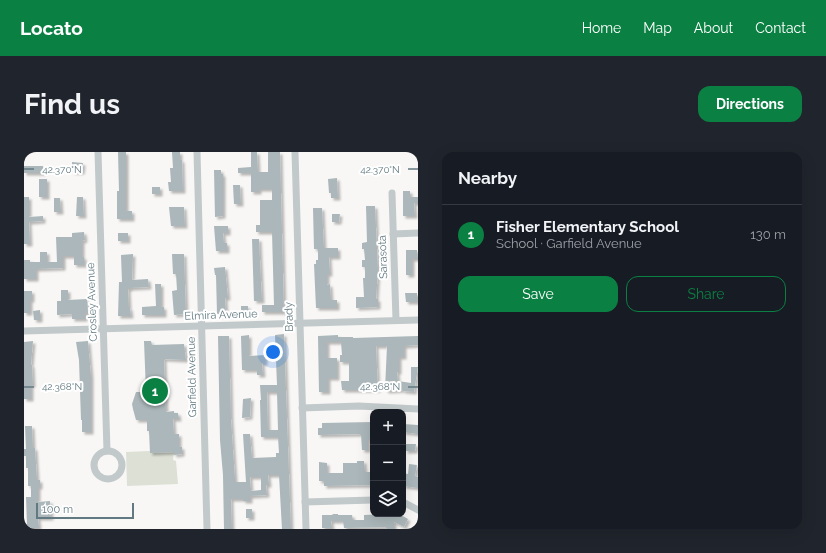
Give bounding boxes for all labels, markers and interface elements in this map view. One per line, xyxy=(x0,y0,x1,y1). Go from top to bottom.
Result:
text: Locato xyxy=(20,17,83,39)
text: Home xyxy=(582,20,621,36)
text: Map xyxy=(643,20,672,36)
text: About xyxy=(694,20,733,36)
text: Contact xyxy=(755,20,806,36)
button: Directions xyxy=(698,86,802,122)
text: Find us xyxy=(24,88,120,121)
text: 42.370°N xyxy=(42,164,82,175)
text: 42.370°N xyxy=(360,164,400,175)
text: Nearby xyxy=(458,168,517,188)
text: Fisher Elementary School xyxy=(496,218,679,236)
text: 1 xyxy=(468,227,474,242)
text: 130 m xyxy=(750,227,786,242)
street label: Sarasota xyxy=(376,235,390,279)
text: School · Garfield Avenue xyxy=(496,236,642,251)
street label: Crosley Avenue xyxy=(84,262,100,342)
button: Save xyxy=(458,276,618,312)
button: Share xyxy=(626,276,786,312)
street label: Brady xyxy=(282,302,296,332)
street label: Elmira Avenue xyxy=(184,307,258,323)
street label: Garfield Avenue xyxy=(185,336,199,417)
your location xyxy=(263,342,283,362)
pin: 1 xyxy=(142,376,168,406)
text: 42.368°N xyxy=(42,381,82,392)
text: 42.368°N xyxy=(360,381,400,392)
map controls xyxy=(370,409,406,517)
button: + xyxy=(370,409,406,445)
button: − xyxy=(370,445,406,481)
button: layers xyxy=(370,481,406,517)
scale bar xyxy=(36,501,134,520)
text: 100 m xyxy=(42,503,73,516)

